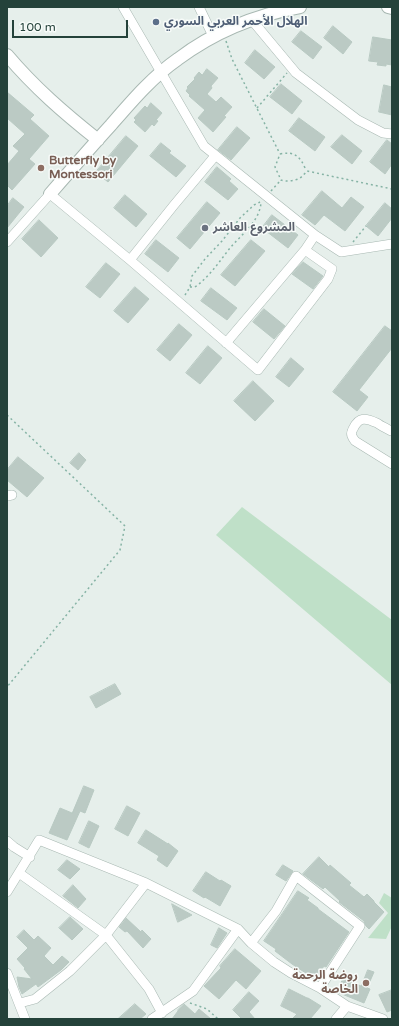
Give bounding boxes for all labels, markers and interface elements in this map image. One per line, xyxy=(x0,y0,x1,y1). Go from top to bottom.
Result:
scale bar xyxy=(14,12,130,38)
place label: الهلال الأحمر العربي السوري xyxy=(164,15,307,29)
marker: الهلال الأحمر العربي السوري xyxy=(151,17,161,27)
text: 100 m xyxy=(19,20,56,34)
place label: Butterfly by Montessori xyxy=(49,154,116,182)
marker: Butterfly by Montessori xyxy=(36,163,46,173)
place label: المشروع العاشر xyxy=(213,221,295,235)
marker: المشروع العاشر xyxy=(200,223,210,233)
place label: روضة الرحمة الخاصة xyxy=(292,969,358,997)
marker: روضة الرحمة الخاصة xyxy=(361,978,371,988)

